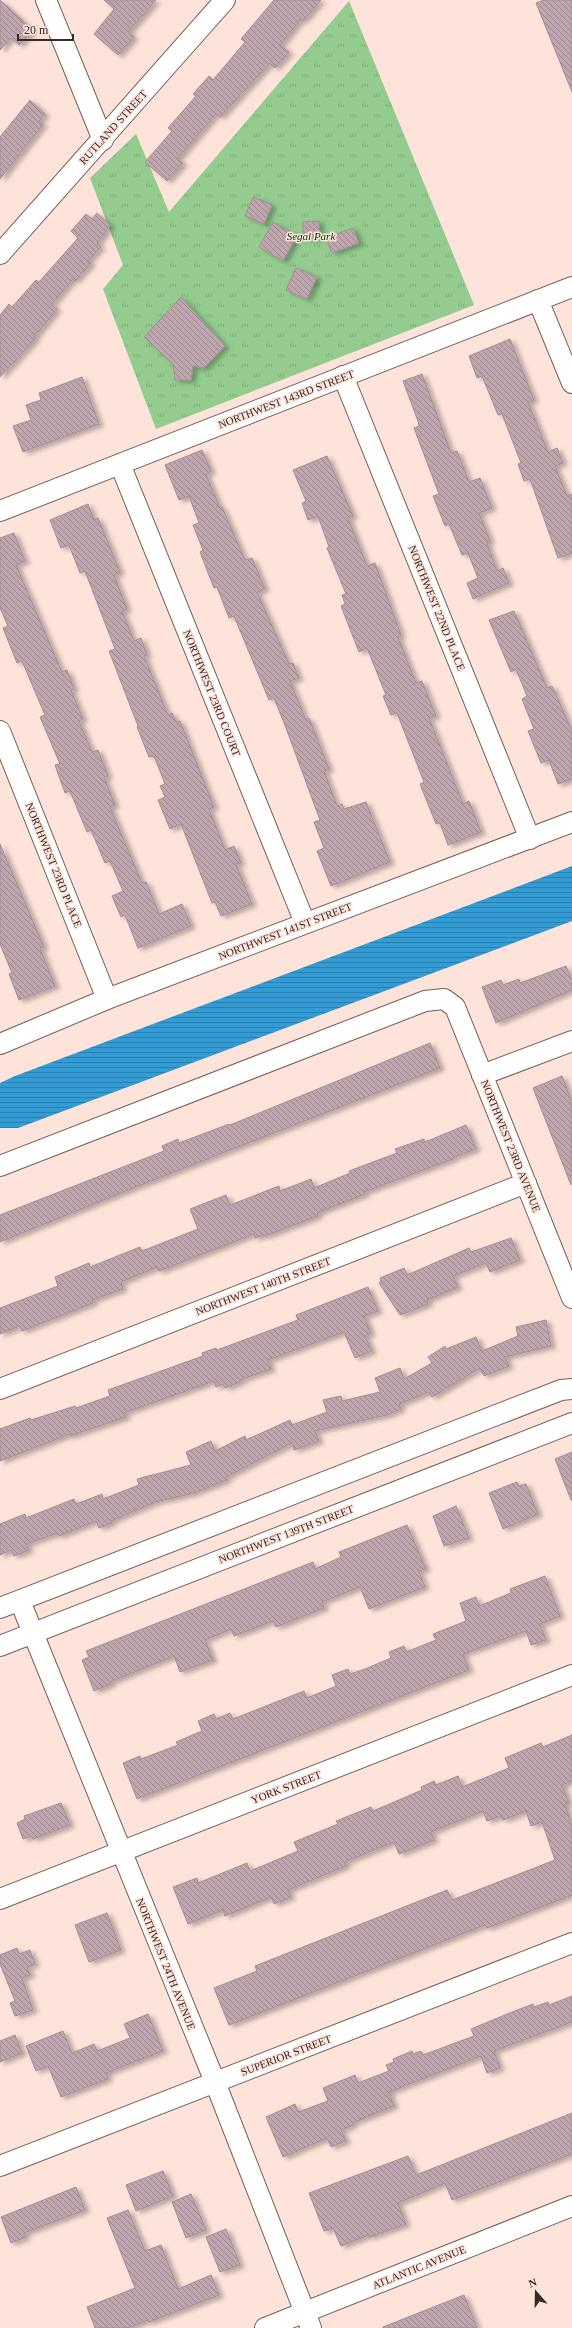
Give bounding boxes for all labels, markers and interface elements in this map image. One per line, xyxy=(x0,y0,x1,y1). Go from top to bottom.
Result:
scale bar xyxy=(18,16,73,42)
text: 20 m xyxy=(24,23,49,37)
street label: RUTLAND STREET xyxy=(77,87,150,167)
park label: Segal Park xyxy=(287,230,336,242)
street label: NORTHWEST 143RD STREET xyxy=(216,367,356,431)
street label: NORTHWEST 22ND PLACE xyxy=(406,544,468,673)
street label: NORTHWEST 23RD COURT xyxy=(181,628,243,758)
street label: NORTHWEST 23RD PLACE xyxy=(23,801,85,929)
street label: NORTHWEST 141ST STREET xyxy=(217,900,354,962)
street label: NORTHWEST 23RD AVENUE xyxy=(479,1078,543,1214)
street label: NORTHWEST 140TH STREET xyxy=(194,1255,333,1317)
street label: NORTHWEST 139TH STREET xyxy=(217,1503,356,1565)
street label: YORK STREET xyxy=(249,1768,323,1806)
street label: NORTHWEST 24TH AVENUE xyxy=(134,1896,198,2032)
street label: SUPERIOR STREET xyxy=(239,2032,333,2078)
street label: ATLANTIC AVENUE xyxy=(371,2243,468,2291)
north arrow xyxy=(516,2272,556,2312)
text: N xyxy=(527,2276,538,2290)

